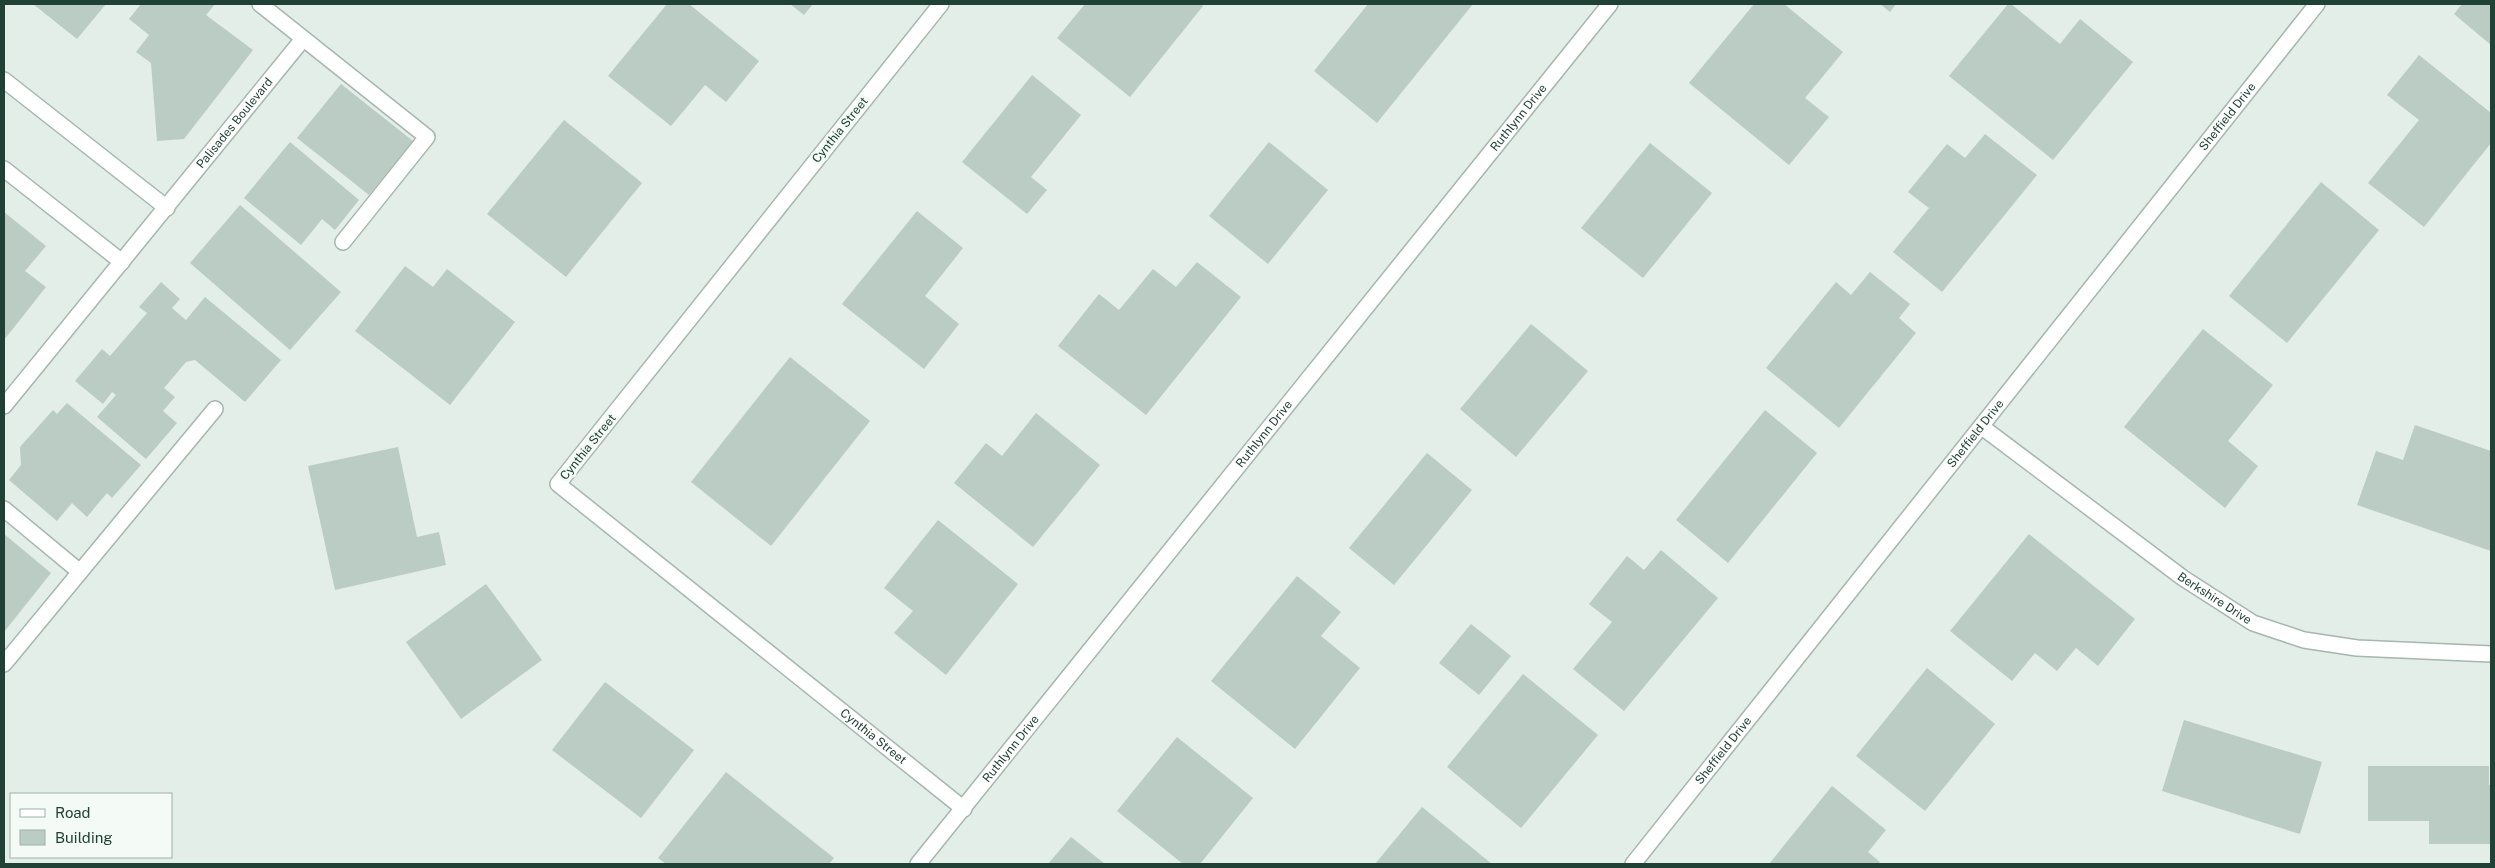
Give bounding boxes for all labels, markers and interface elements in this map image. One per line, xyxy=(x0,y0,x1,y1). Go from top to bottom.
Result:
street label: Palisades Boulevard xyxy=(194,75,276,171)
street label: Sheffield Drive xyxy=(2196,80,2259,153)
street label: Ruthlynn Drive xyxy=(1487,81,1550,154)
street label: Cynthia Street xyxy=(809,94,871,166)
street label: Ruthlynn Drive xyxy=(1233,397,1295,470)
street label: Sheffield Drive xyxy=(1944,397,2007,470)
street label: Cynthia Street xyxy=(557,411,619,483)
street label: Berkshire Drive xyxy=(2175,569,2254,627)
street label: Cynthia Street xyxy=(837,706,909,767)
street label: Ruthlynn Drive xyxy=(980,712,1042,785)
street label: Sheffield Drive xyxy=(1692,714,1755,787)
legend xyxy=(10,793,172,858)
text: Road xyxy=(55,804,91,821)
text: Building xyxy=(55,829,113,846)

